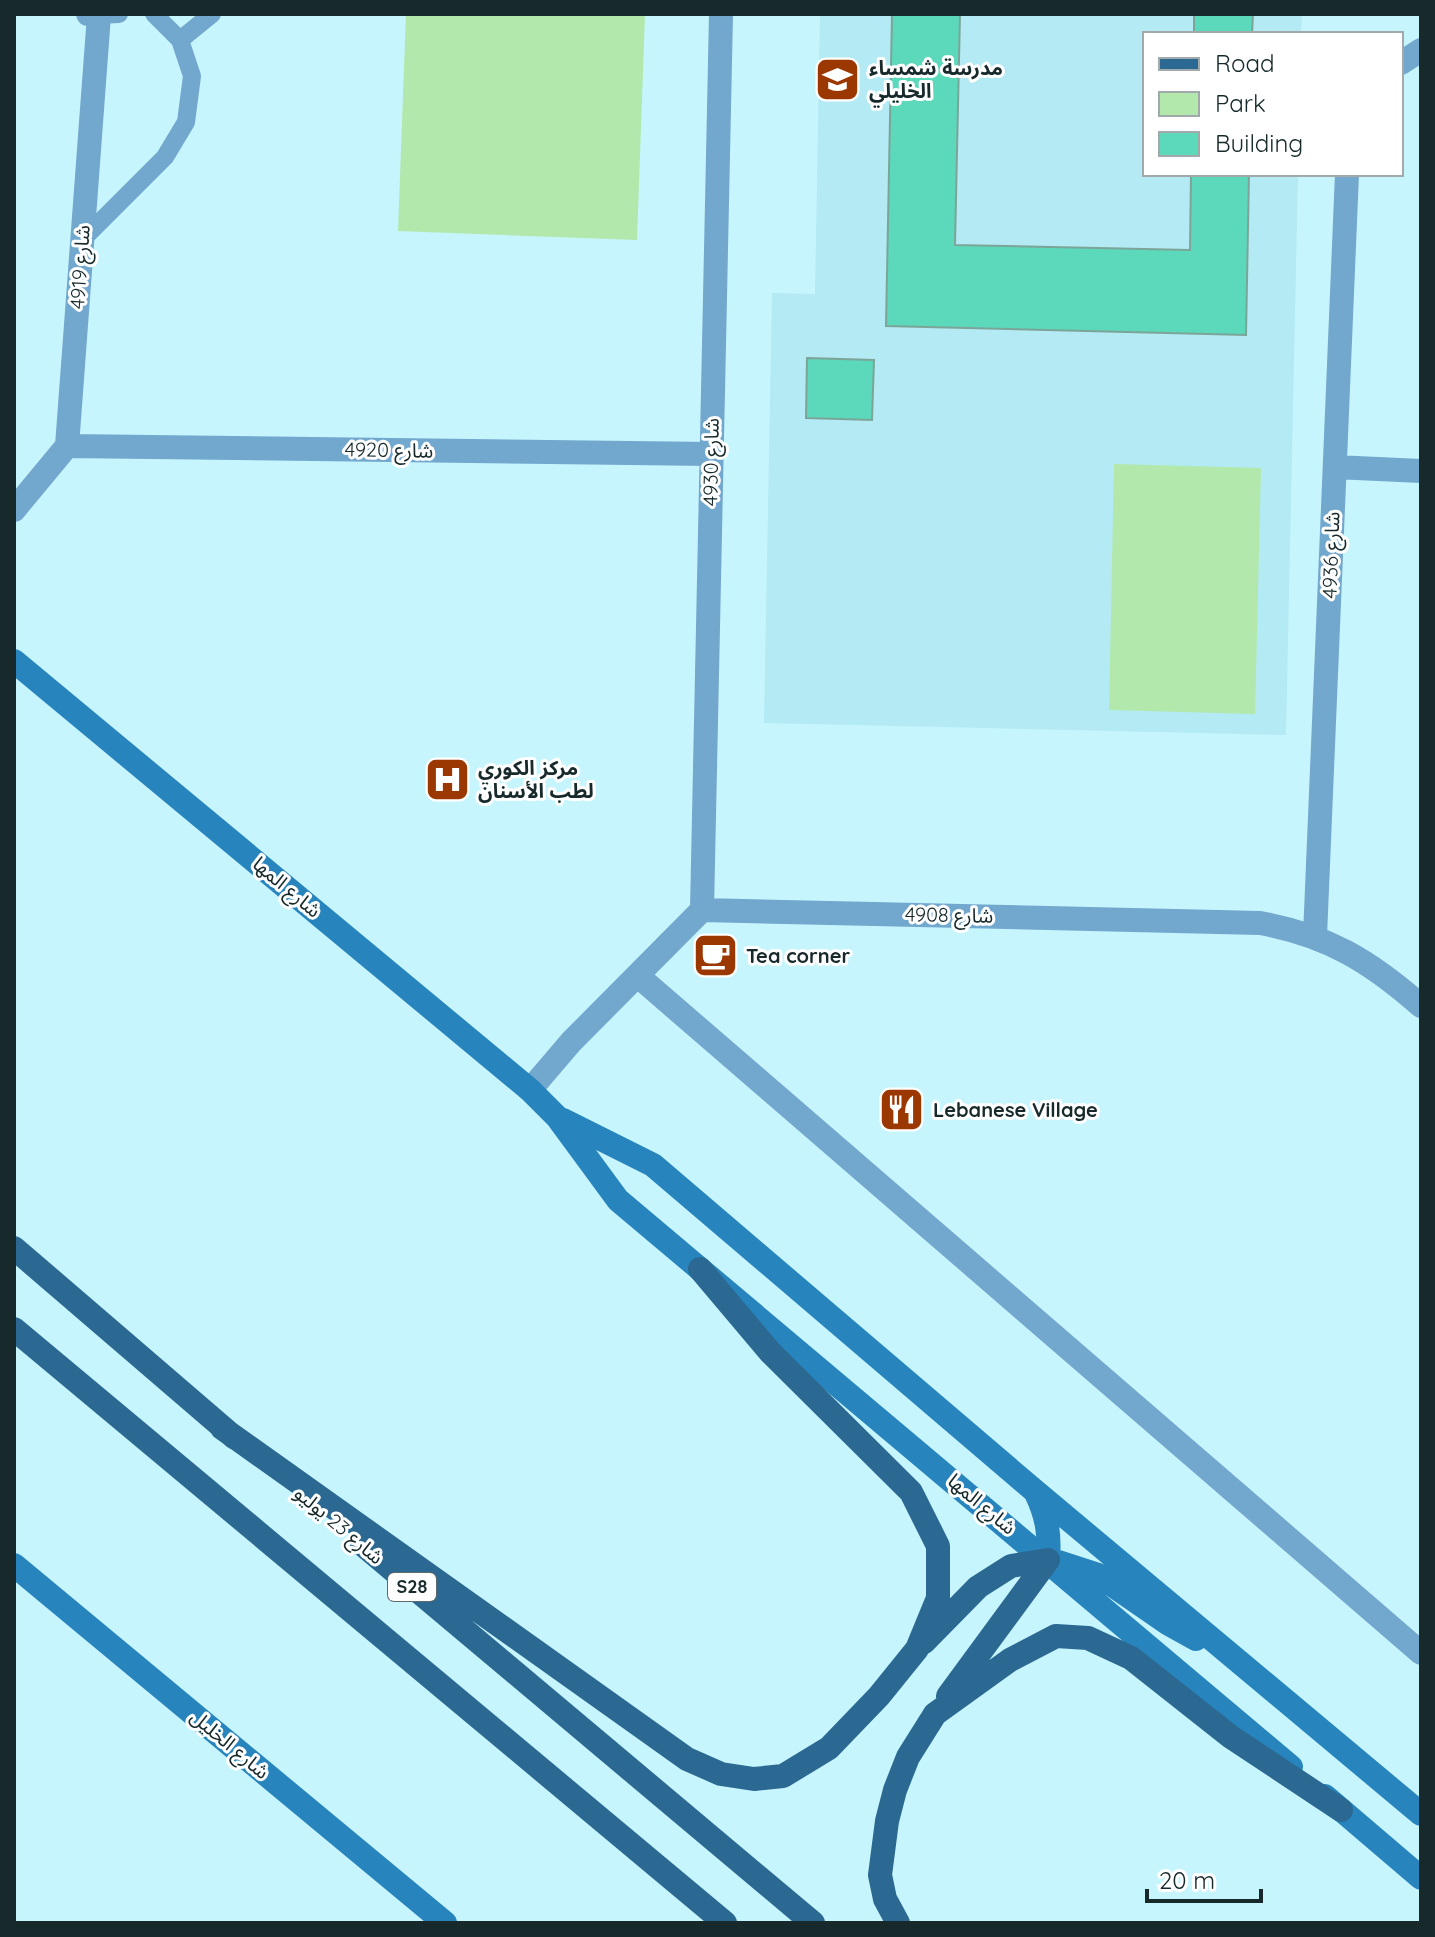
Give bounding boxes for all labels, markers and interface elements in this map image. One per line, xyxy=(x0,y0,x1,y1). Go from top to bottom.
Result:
legend xyxy=(1143,32,1403,176)
text: Road xyxy=(1215,48,1275,78)
school or university icon: مدرسة شمساء الخليلي xyxy=(814,55,862,103)
place label: مدرسة شمساء الخليلي xyxy=(869,55,1003,108)
text: Park xyxy=(1215,88,1266,118)
text: Building xyxy=(1215,128,1303,158)
street label: 4919 شارع xyxy=(64,224,98,310)
street label: 4930 شارع xyxy=(697,418,727,506)
street label: 4920 شارع xyxy=(344,436,434,466)
street label: 4936 شارع xyxy=(1316,511,1348,599)
hospital icon: مركز الكوري لطب الأسنان xyxy=(423,755,471,803)
place label: مركز الكوري لطب الأسنان xyxy=(478,755,594,803)
street label: شارع المها xyxy=(246,851,327,925)
street label: 4908 شارع xyxy=(905,901,993,931)
cafe icon: Tea corner xyxy=(691,932,739,980)
place label: Tea corner xyxy=(746,943,850,968)
restaurant icon: Lebanese Village xyxy=(878,1086,926,1134)
place label: Lebanese Village xyxy=(933,1097,1098,1122)
street label: شارع المها xyxy=(941,1468,1022,1542)
street label: شارع 23 يوليو xyxy=(288,1480,389,1572)
road number: S28 xyxy=(388,1573,436,1601)
street label: شارع الخليل xyxy=(184,1703,275,1786)
scale bar xyxy=(1147,1853,1261,1903)
text: 20 m xyxy=(1159,1865,1215,1895)

